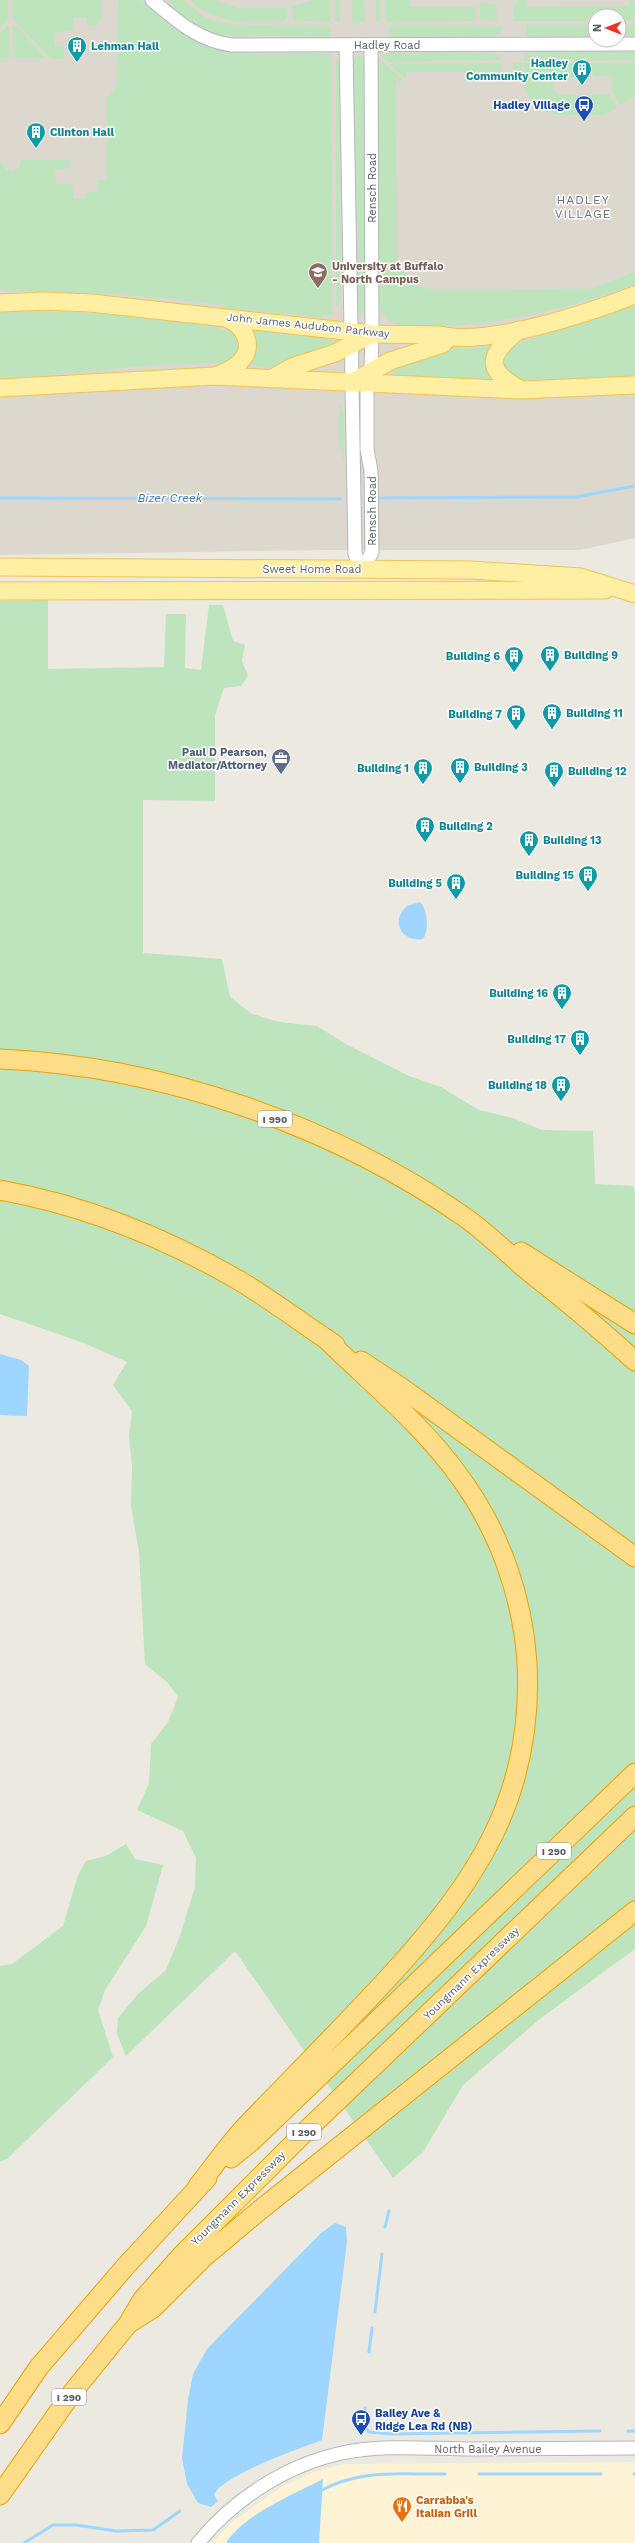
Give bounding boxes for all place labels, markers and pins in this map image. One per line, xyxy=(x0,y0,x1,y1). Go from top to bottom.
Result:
building icon: Lehman Hall xyxy=(66,35,88,63)
place label: Lehman Hall xyxy=(91,40,160,53)
place label: Hadley Community Center xyxy=(466,57,569,83)
building icon: Hadley Community Center xyxy=(571,58,593,86)
bus stop icon: Hadley Village xyxy=(573,94,595,122)
place label: Hadley Village xyxy=(493,99,570,112)
building icon: Clinton Hall xyxy=(25,121,47,149)
place label: Clinton Hall xyxy=(50,126,115,139)
place label: University at Buffalo - North Campus xyxy=(332,260,444,286)
school or university icon: University at Buffalo - North Campus xyxy=(307,261,329,289)
building icon: Building 9 xyxy=(539,644,561,672)
building icon: Building 6 xyxy=(503,645,525,673)
place label: Building 9 xyxy=(564,649,618,662)
place label: Building 6 xyxy=(446,650,500,663)
building icon: Building 11 xyxy=(541,702,563,730)
building icon: Building 7 xyxy=(505,703,527,731)
place label: Building 11 xyxy=(566,707,623,720)
place label: Building 7 xyxy=(448,708,502,721)
place label: Paul D Pearson, Mediator/Attorney xyxy=(168,746,268,772)
office icon: Paul D Pearson, Mediator/Attorney xyxy=(270,747,292,775)
building icon: Building 3 xyxy=(449,756,471,784)
building icon: Building 1 xyxy=(412,757,434,785)
building icon: Building 12 xyxy=(543,760,565,788)
place label: Building 3 xyxy=(474,761,528,774)
place label: Building 1 xyxy=(357,762,409,775)
place label: Building 12 xyxy=(568,765,627,778)
building icon: Building 2 xyxy=(414,815,436,843)
place label: Building 2 xyxy=(439,820,493,833)
building icon: Building 13 xyxy=(518,829,540,857)
place label: Building 13 xyxy=(543,834,602,847)
building icon: Building 15 xyxy=(577,864,599,892)
place label: Building 15 xyxy=(516,869,574,882)
building icon: Building 5 xyxy=(445,872,467,900)
place label: Building 5 xyxy=(388,877,442,890)
building icon: Building 16 xyxy=(551,982,573,1010)
place label: Building 16 xyxy=(489,987,548,1000)
building icon: Building 17 xyxy=(569,1028,591,1056)
place label: Building 17 xyxy=(507,1033,566,1046)
building icon: Building 18 xyxy=(550,1074,572,1102)
place label: Building 18 xyxy=(488,1079,547,1092)
place label: Bailey Ave & Ridge Lea Rd (NB) xyxy=(375,2407,472,2433)
bus stop icon: Bailey Ave & Ridge Lea Rd (NB) xyxy=(350,2408,372,2436)
place label: Carrabba's Italian Grill xyxy=(416,2494,477,2520)
restaurant icon: Carrabba's Italian Grill xyxy=(391,2495,413,2523)

